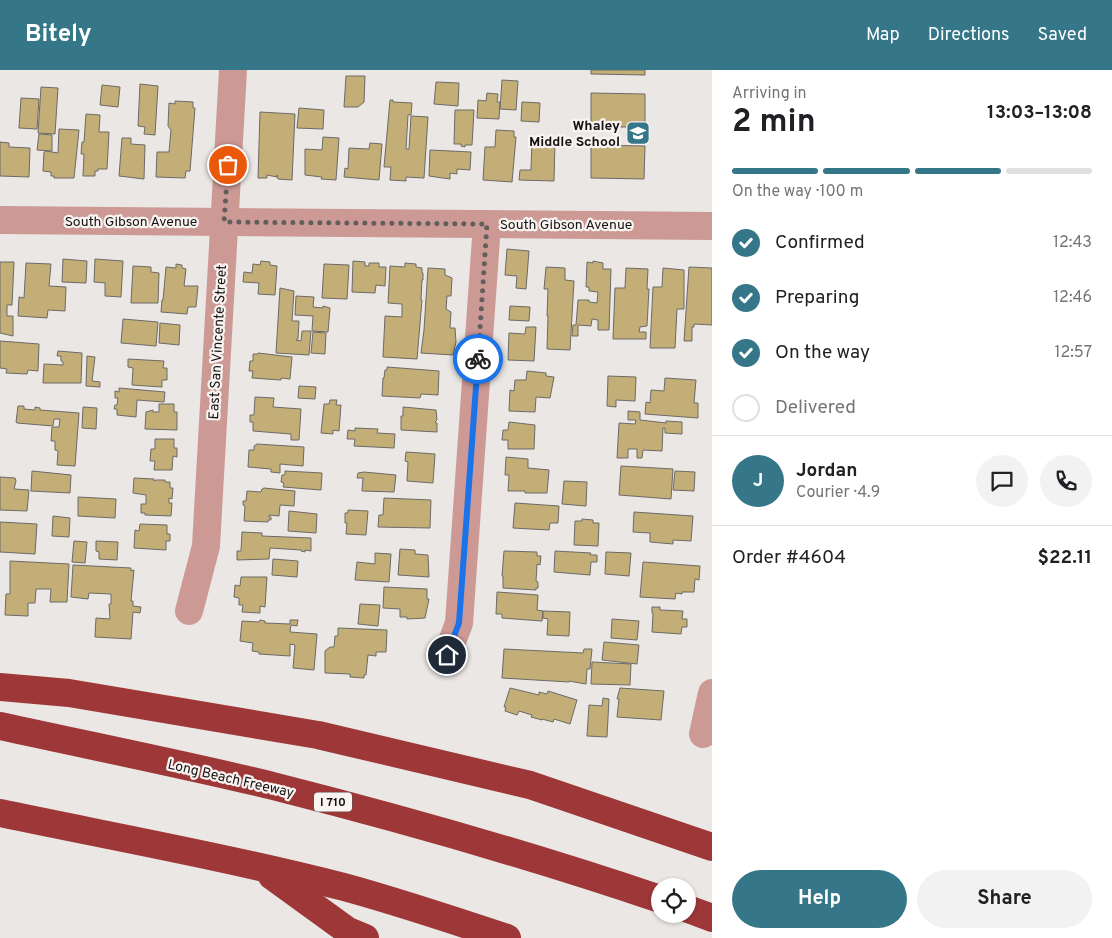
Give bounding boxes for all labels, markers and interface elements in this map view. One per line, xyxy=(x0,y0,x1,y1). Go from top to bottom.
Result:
text: Bitely xyxy=(25,20,92,50)
text: Map xyxy=(866,24,900,47)
text: Directions xyxy=(928,24,1010,47)
text: Saved xyxy=(1038,24,1087,47)
text: Arriving in xyxy=(732,84,807,104)
text: 13:03–13:08 xyxy=(987,101,1092,125)
text: 2 min xyxy=(732,103,816,143)
place label: Whaley Middle School xyxy=(529,118,620,151)
school or university icon: Whaley Middle School xyxy=(625,120,651,146)
pin xyxy=(207,144,249,186)
icon: bag xyxy=(214,151,242,179)
text: On the way · 100 m xyxy=(732,182,863,202)
street label: South Gibson Avenue xyxy=(65,214,197,231)
street label: South Gibson Avenue xyxy=(500,217,632,234)
icon: check xyxy=(732,229,760,257)
text: Confirmed xyxy=(775,231,865,255)
text: 12:43 xyxy=(1053,233,1092,253)
street label: East San Vincente Street xyxy=(206,264,231,420)
icon: check xyxy=(732,284,760,312)
text: Preparing xyxy=(775,286,859,310)
text: 12:46 xyxy=(1053,288,1092,308)
courier xyxy=(453,334,503,384)
icon: check xyxy=(732,339,760,367)
text: On the way xyxy=(775,341,870,365)
text: 12:57 xyxy=(1055,343,1092,363)
icon: bike xyxy=(464,345,492,373)
text: Delivered xyxy=(775,396,856,420)
button: chat xyxy=(976,455,1028,507)
button: phone xyxy=(1040,455,1092,507)
text: Jordan xyxy=(796,459,858,483)
text: J xyxy=(753,469,763,493)
text: Courier · 4.9 xyxy=(796,483,880,503)
text: Order #4604 xyxy=(732,546,846,570)
text: $22.11 xyxy=(1037,546,1092,570)
pin xyxy=(426,634,468,676)
icon: home xyxy=(433,641,461,669)
street label: Long Beach Freeway xyxy=(166,757,295,802)
road number: I 710 xyxy=(314,792,352,812)
button: Help xyxy=(732,870,907,928)
button: Share xyxy=(917,870,1092,928)
map controls xyxy=(651,878,696,923)
button: locate xyxy=(651,878,696,923)

